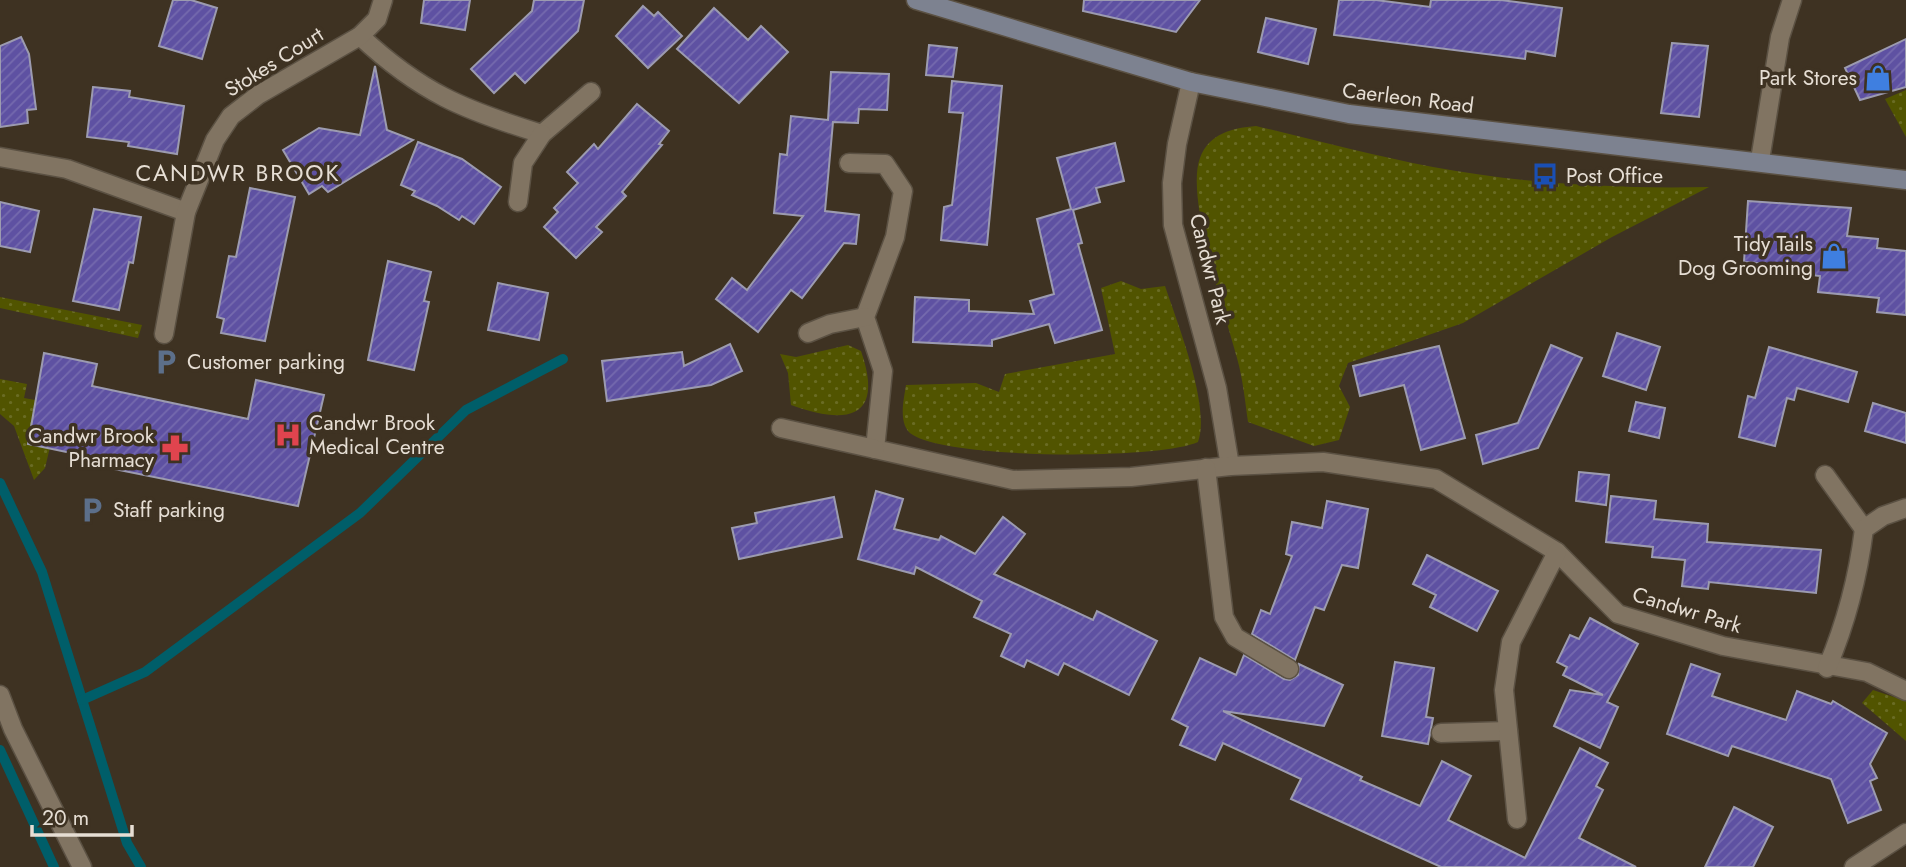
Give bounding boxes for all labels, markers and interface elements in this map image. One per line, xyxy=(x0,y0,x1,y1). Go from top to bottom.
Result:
street label: Stokes Court xyxy=(219,20,329,104)
place label: Park Stores xyxy=(1759,63,1857,93)
shop icon: Park Stores xyxy=(1863,63,1893,93)
street label: Caerleon Road xyxy=(1341,75,1475,121)
district label: CANDWR BROOK xyxy=(136,156,340,190)
bus stop icon: Post Office xyxy=(1530,161,1560,191)
place label: Post Office xyxy=(1566,161,1663,191)
street label: Candwr Park xyxy=(1182,211,1238,328)
place label: Tidy Tails Dog Grooming xyxy=(1678,229,1813,283)
shop icon: Tidy Tails Dog Grooming xyxy=(1819,241,1849,271)
parking icon: Customer parking xyxy=(151,347,181,377)
place label: Customer parking xyxy=(187,347,345,377)
place label: Candwr Brook Medical Centre xyxy=(309,408,445,462)
hospital icon: Candwr Brook Medical Centre xyxy=(273,420,303,450)
place label: Candwr Brook Pharmacy xyxy=(28,421,155,475)
pharmacy icon: Candwr Brook Pharmacy xyxy=(160,433,190,463)
parking icon: Staff parking xyxy=(77,495,107,525)
place label: Staff parking xyxy=(113,495,225,525)
street label: Candwr Park xyxy=(1629,579,1746,641)
scale bar xyxy=(32,794,131,838)
text: 20 m xyxy=(42,803,89,833)

